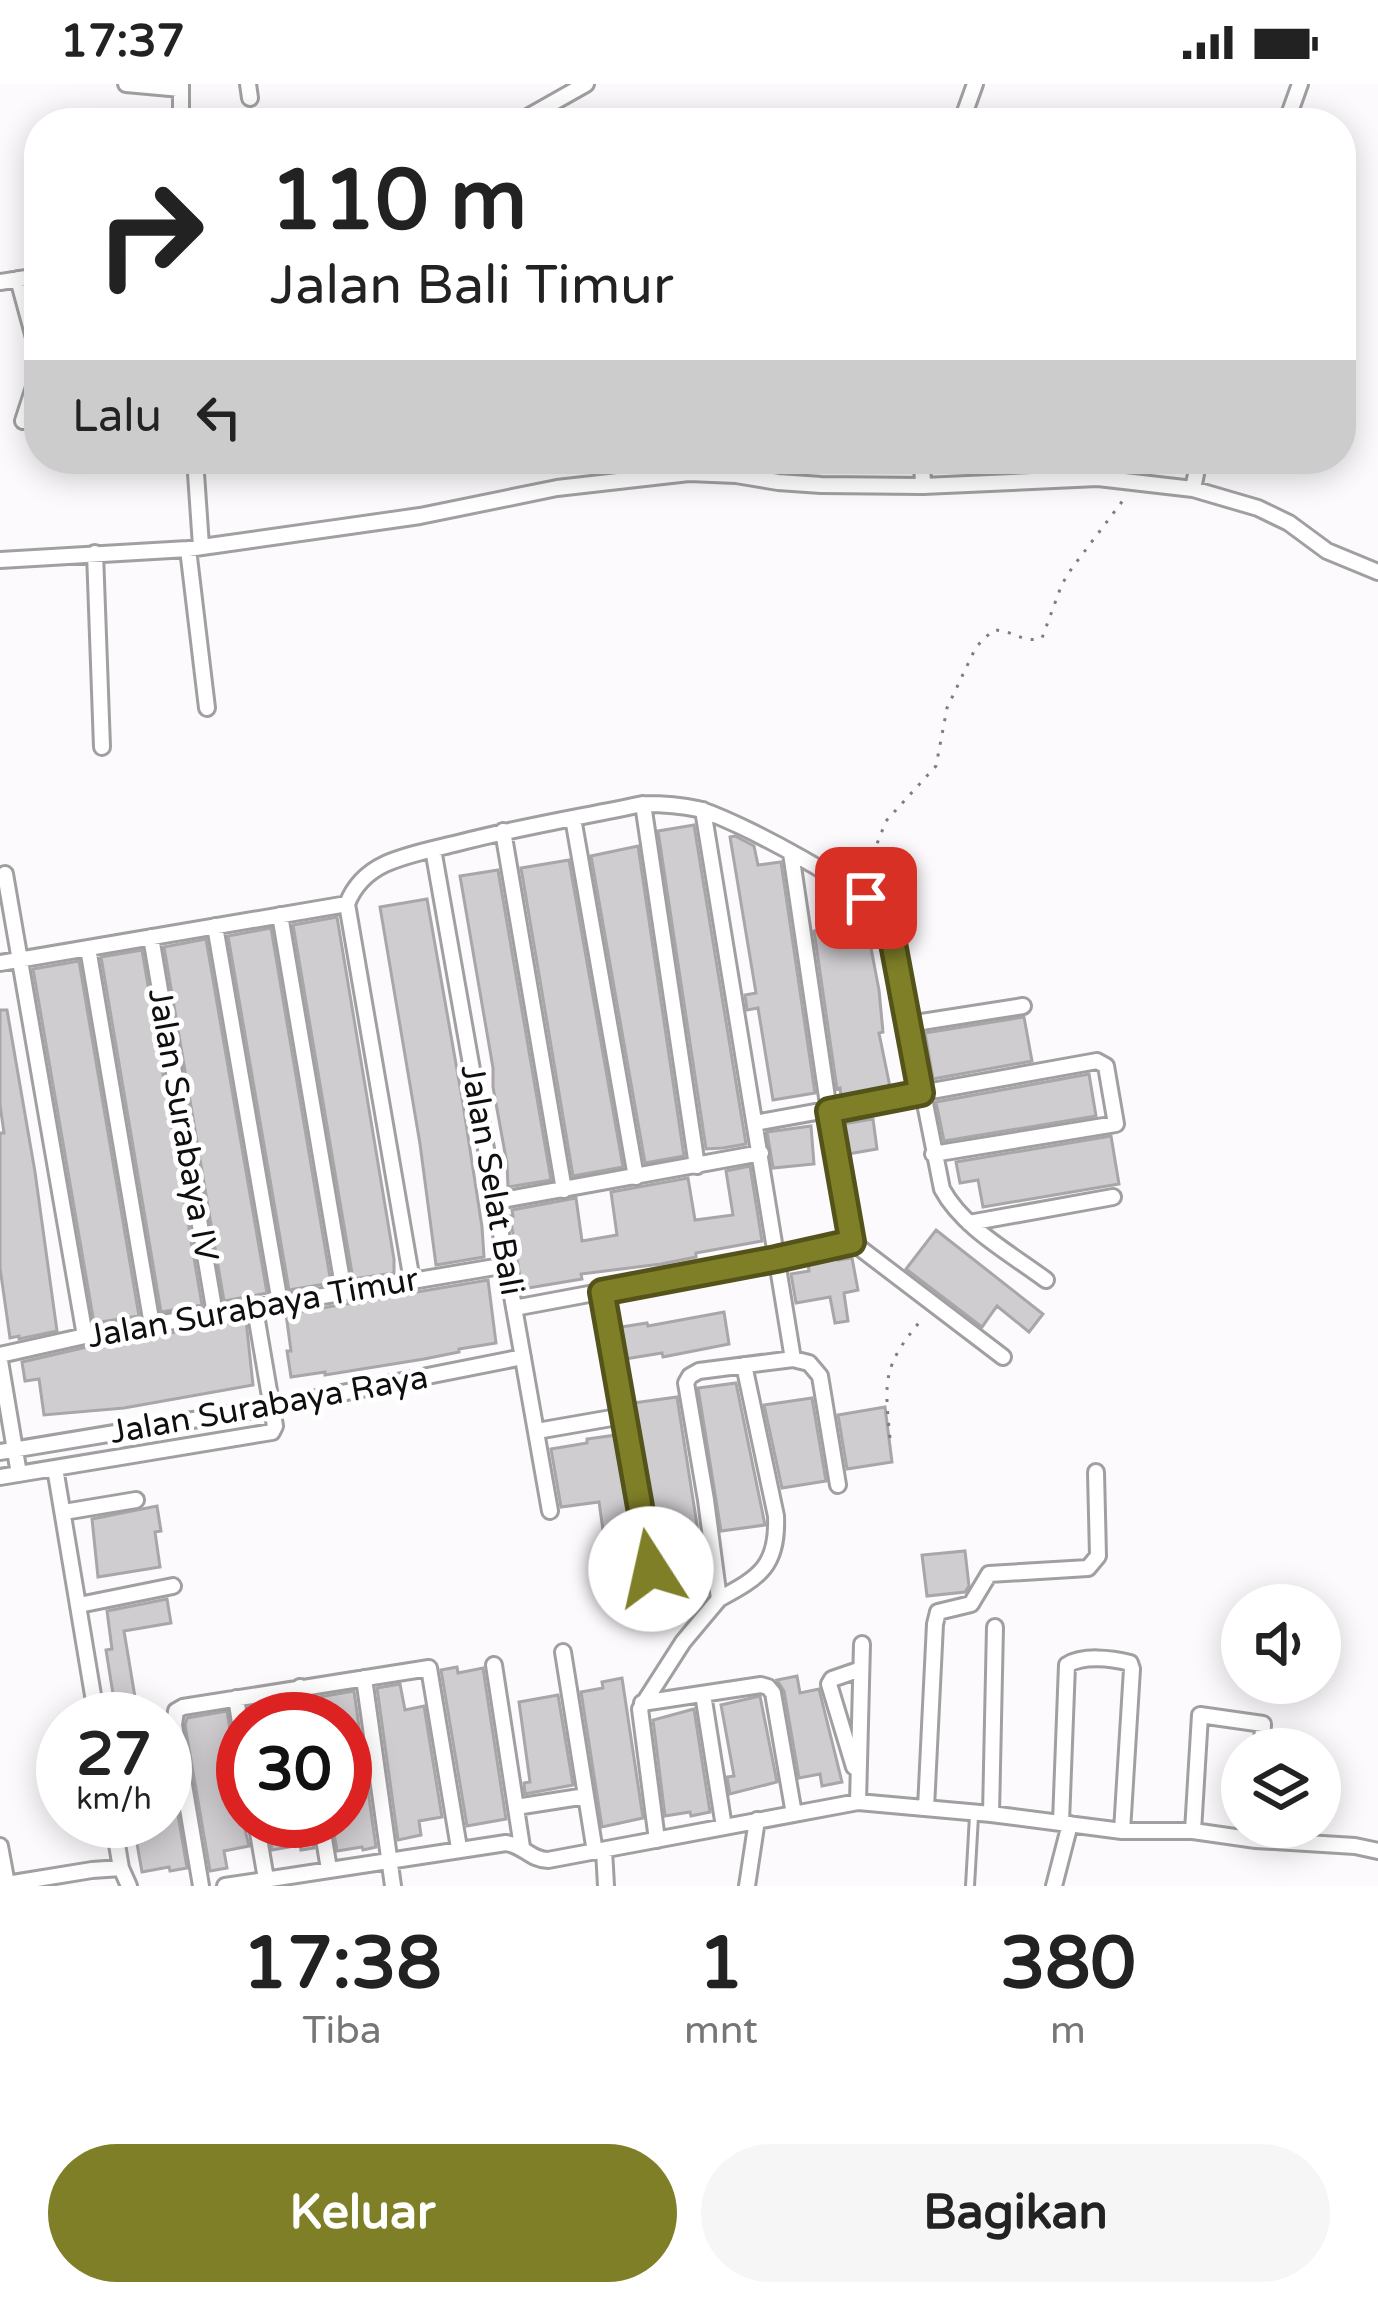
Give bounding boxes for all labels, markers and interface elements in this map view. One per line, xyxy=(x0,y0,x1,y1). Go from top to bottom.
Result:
text: 17:37 xyxy=(60,15,185,69)
text: 110 m xyxy=(270,151,527,252)
icon: right xyxy=(72,156,228,312)
text: Jalan Bali Timur xyxy=(270,253,674,318)
icon: left xyxy=(186,384,252,450)
text: Lalu xyxy=(72,390,162,444)
pin xyxy=(815,847,917,949)
icon: arrive xyxy=(833,865,899,931)
street label: Jalan Surabaya IV xyxy=(140,985,226,1265)
street label: Jalan Selat Bali xyxy=(452,1061,532,1299)
street label: Jalan Surabaya Timur xyxy=(85,1260,422,1356)
street label: Jalan Surabaya Raya xyxy=(107,1358,431,1452)
position arrow xyxy=(588,1506,714,1632)
map controls xyxy=(1221,1584,1341,1848)
button: sound xyxy=(1221,1584,1341,1704)
speed limit sign: 30 xyxy=(216,1692,372,1848)
text: 27 xyxy=(76,1719,152,1791)
button: layers xyxy=(1221,1728,1341,1848)
text: km/h xyxy=(76,1781,152,1818)
text: 17:38 xyxy=(242,1921,442,2008)
text: 1 xyxy=(698,1921,744,2008)
text: 380 xyxy=(1000,1921,1136,2008)
text: Tiba xyxy=(302,2007,382,2054)
text: mnt xyxy=(684,2007,758,2054)
text: m xyxy=(1050,2007,1086,2054)
button: Keluar xyxy=(48,2144,677,2282)
button: Bagikan xyxy=(701,2144,1330,2282)

